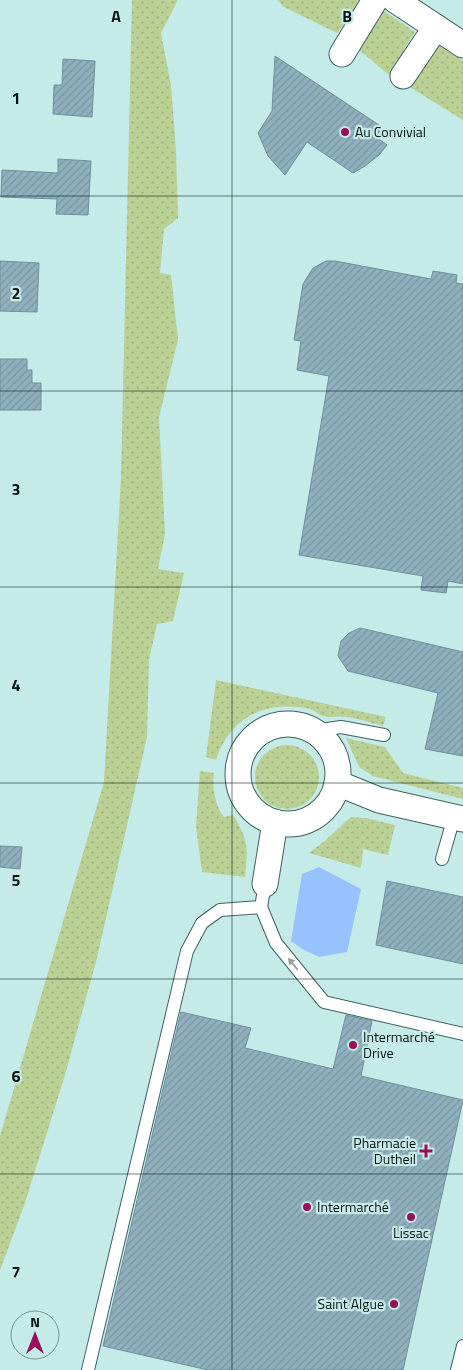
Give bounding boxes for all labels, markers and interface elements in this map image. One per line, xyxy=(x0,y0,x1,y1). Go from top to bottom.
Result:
text: A xyxy=(111,4,121,28)
text: B xyxy=(342,4,352,28)
text: 1 xyxy=(12,86,20,110)
place label: Au Convivial xyxy=(355,121,426,142)
marker: Au Convivial xyxy=(339,126,351,138)
text: 2 xyxy=(12,281,20,305)
text: 3 xyxy=(12,477,20,501)
text: 4 xyxy=(12,673,21,697)
text: 5 xyxy=(12,868,21,892)
one-way arrow xyxy=(287,957,298,970)
place label: Intermarché Drive xyxy=(363,1026,435,1063)
marker: Intermarché Drive xyxy=(347,1039,359,1051)
text: 6 xyxy=(12,1064,21,1088)
place label: Pharmacie Dutheil xyxy=(353,1132,416,1169)
marker: Pharmacie Dutheil xyxy=(420,1145,432,1157)
place label: Intermarché xyxy=(317,1196,389,1217)
marker: Intermarché xyxy=(301,1201,313,1213)
marker: Lissac xyxy=(405,1211,417,1223)
place label: Lissac xyxy=(393,1222,429,1243)
text: 7 xyxy=(12,1260,20,1284)
place label: Saint Algue xyxy=(318,1293,384,1314)
marker: Saint Algue xyxy=(388,1298,400,1310)
north arrow xyxy=(10,1310,60,1360)
text: N xyxy=(30,1311,40,1332)

